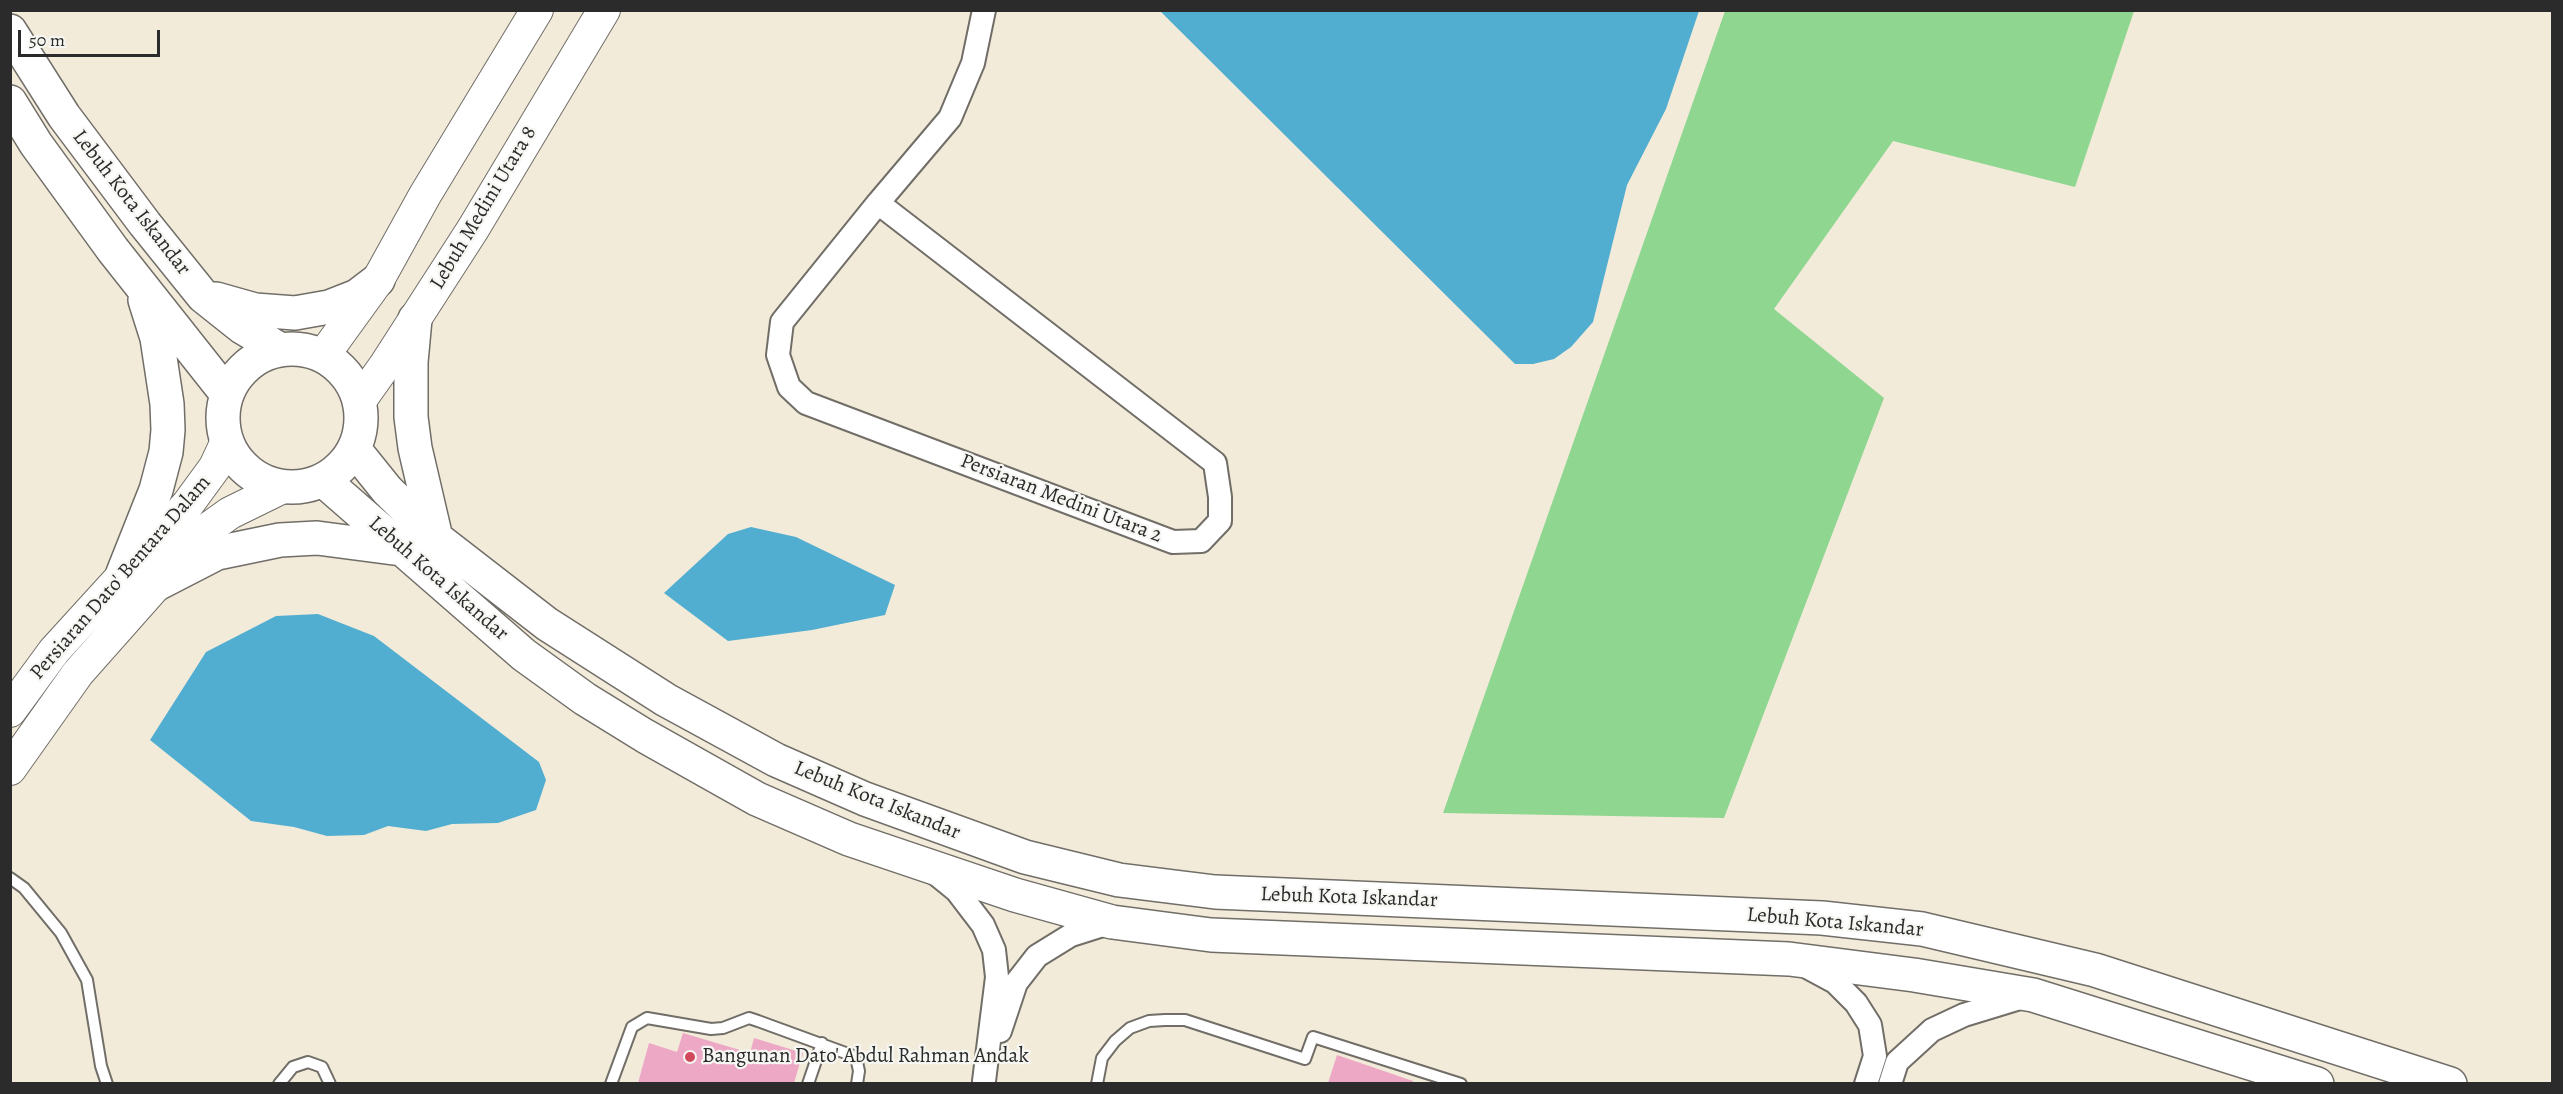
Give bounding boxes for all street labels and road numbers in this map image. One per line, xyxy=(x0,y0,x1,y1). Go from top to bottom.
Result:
street label: Lebuh Medini Utara 8 xyxy=(425,122,543,294)
street label: Lebuh Kota Iskandar xyxy=(66,125,196,281)
street label: Persiaran Medini Utara 2 xyxy=(957,449,1165,549)
street label: Persiaran Dato' Bentara Dalam xyxy=(25,471,217,685)
street label: Lebuh Kota Iskandar xyxy=(363,511,513,647)
street label: Lebuh Kota Iskandar xyxy=(790,756,964,846)
street label: Lebuh Kota Iskandar xyxy=(1260,882,1438,914)
street label: Lebuh Kota Iskandar xyxy=(1746,903,1924,943)

